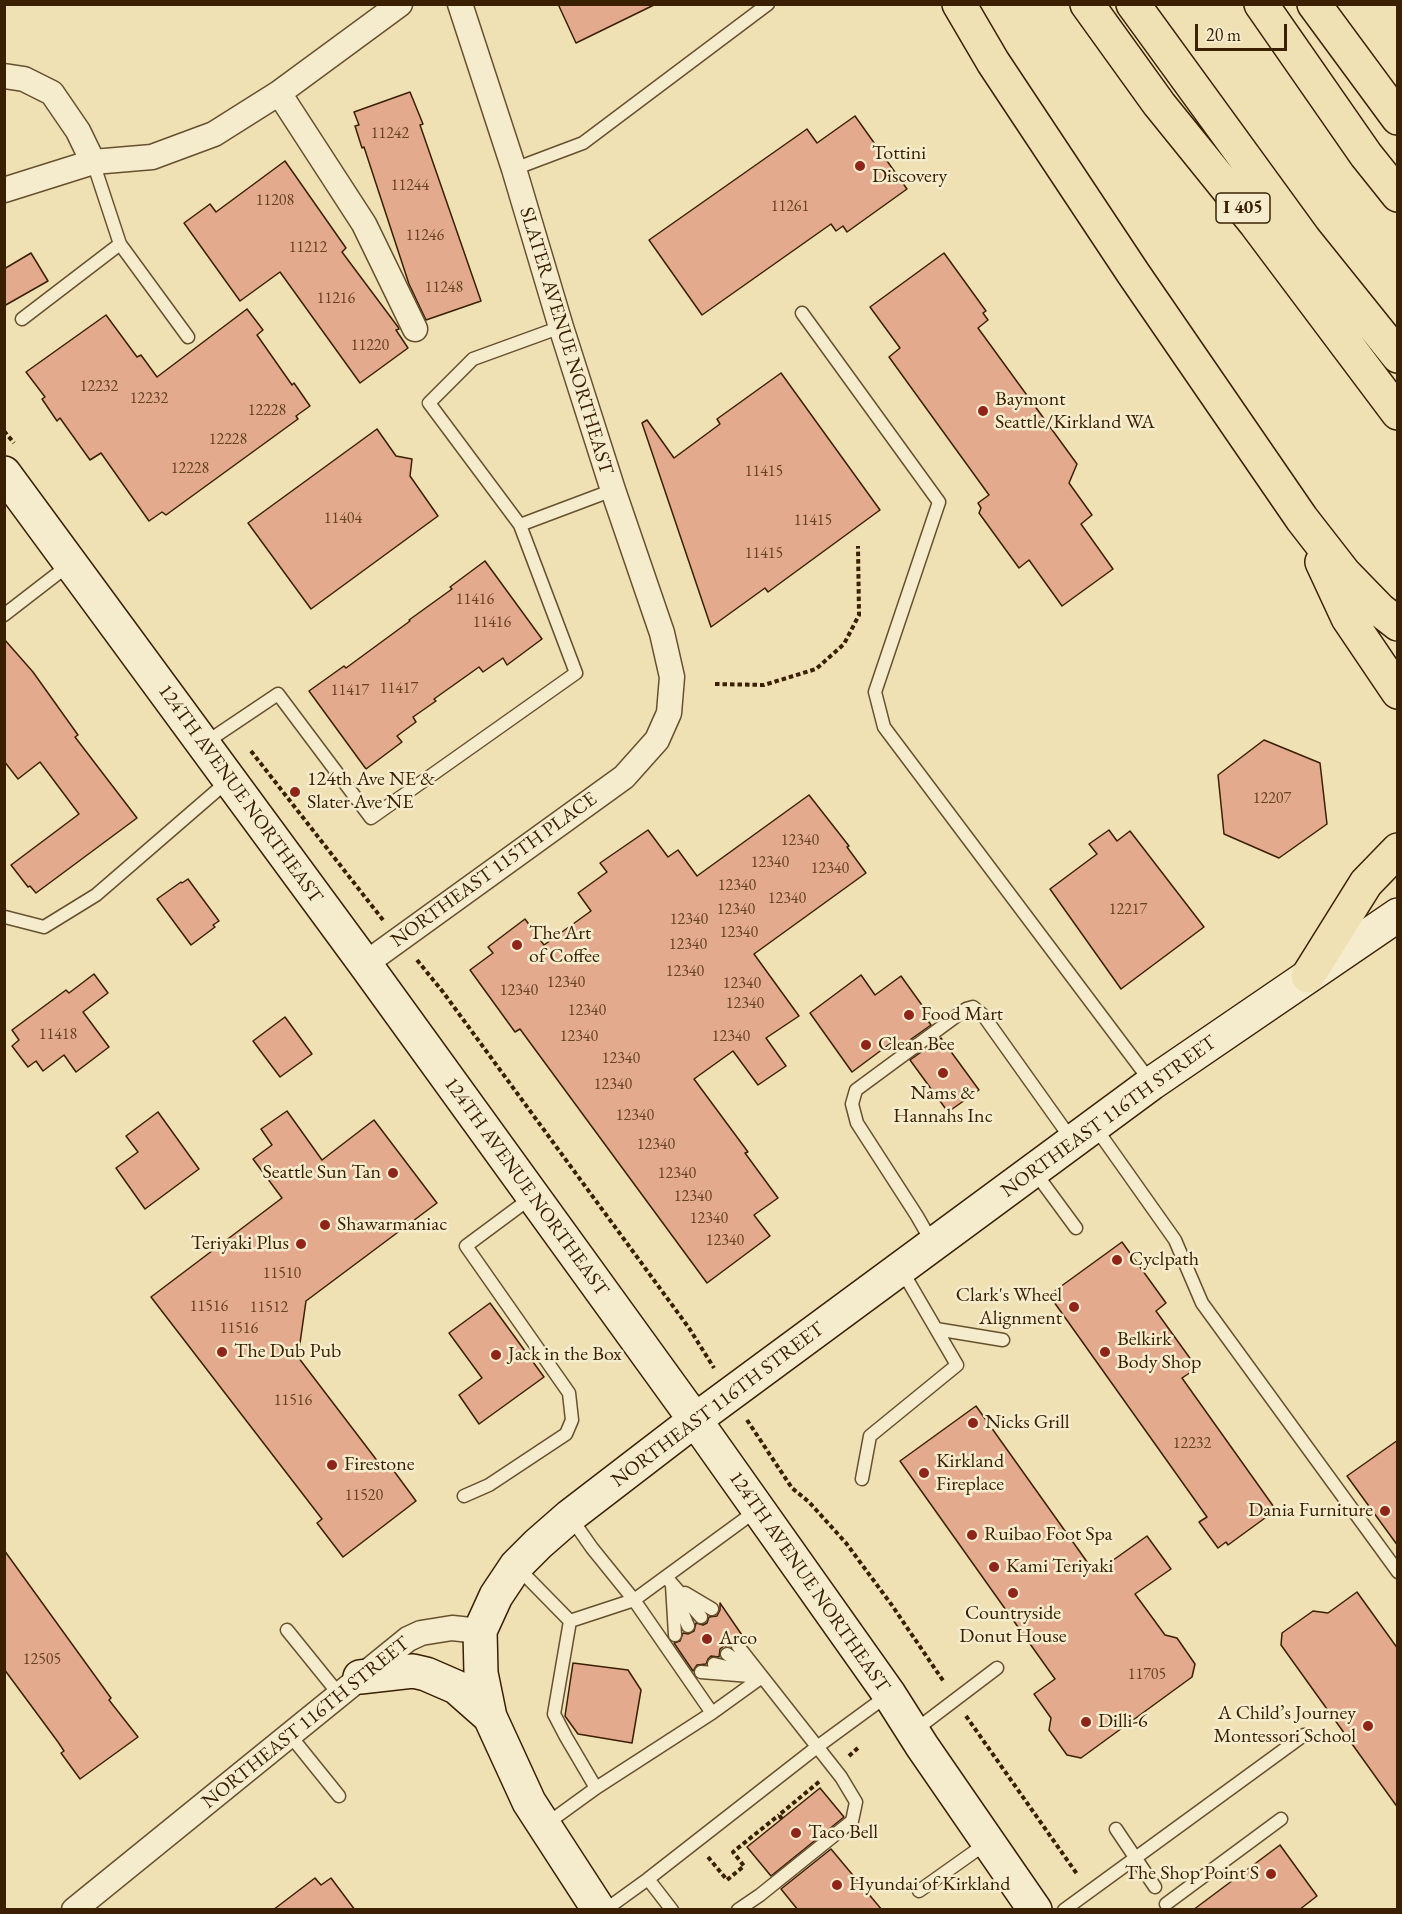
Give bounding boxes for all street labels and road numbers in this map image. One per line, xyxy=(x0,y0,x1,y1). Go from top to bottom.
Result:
road number: I 405 xyxy=(1216,193,1270,223)
street label: SLATER AVENUE NORTHEAST xyxy=(514,204,618,478)
street label: 124TH AVENUE NORTHEAST xyxy=(152,680,328,908)
street label: NORTHEAST 115TH PLACE xyxy=(386,787,602,953)
street label: NORTHEAST 116TH STREET xyxy=(997,1031,1221,1203)
street label: 124TH AVENUE NORTHEAST xyxy=(438,1073,614,1301)
street label: NORTHEAST 116TH STREET xyxy=(607,1317,829,1493)
street label: 124TH AVENUE NORTHEAST xyxy=(723,1467,895,1697)
street label: NORTHEAST 116TH STREET xyxy=(197,1632,415,1814)

